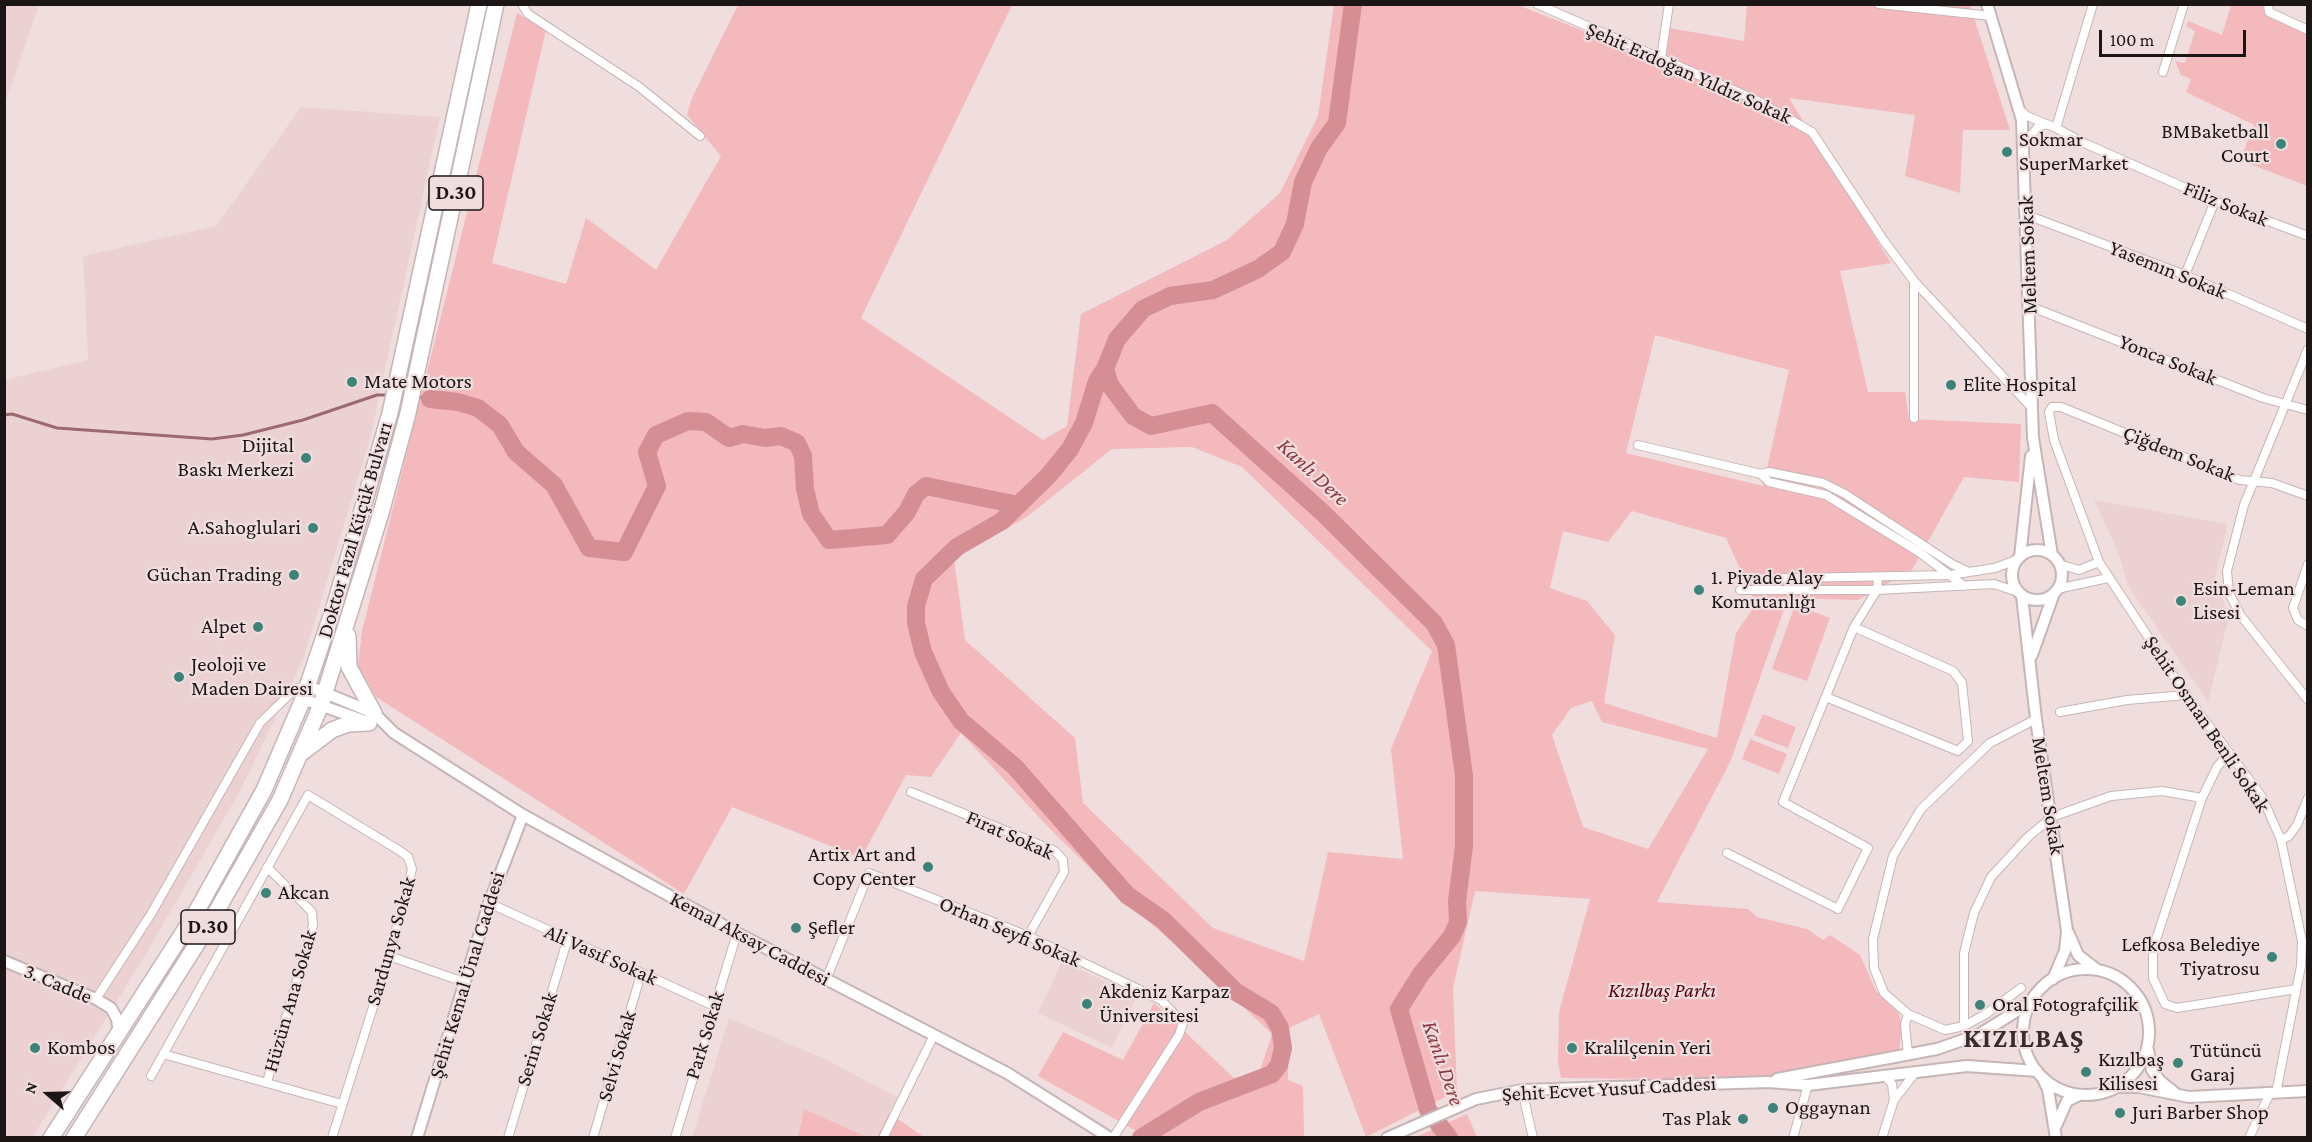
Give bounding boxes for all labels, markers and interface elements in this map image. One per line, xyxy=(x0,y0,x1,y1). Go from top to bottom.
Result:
street label: Şehit Erdoğan Yıldız Sokak xyxy=(1582,16,1796,130)
scale bar xyxy=(2102,18,2249,56)
text: 100 m xyxy=(2110,30,2154,50)
place label: BMBaketball Court xyxy=(2161,119,2269,169)
place label: Sokmar SuperMarket xyxy=(2019,127,2128,177)
marker: BMBaketball Court xyxy=(2274,137,2288,151)
marker: Sokmar SuperMarket xyxy=(2000,145,2014,159)
road number: D.30 xyxy=(429,176,483,210)
street label: Filiz Sokak xyxy=(2180,176,2272,232)
street label: Meltem Sokak xyxy=(2013,195,2043,315)
street label: Yasemın Sokak xyxy=(2106,235,2230,305)
street label: Yonca Sokak xyxy=(2115,329,2221,391)
place label: Mate Motors xyxy=(364,369,472,395)
place label: Elite Hospital xyxy=(1963,372,2076,398)
marker: Mate Motors xyxy=(345,375,359,389)
marker: Elite Hospital xyxy=(1944,378,1958,392)
street label: Doktor Fazıl Küçük Bulvarı xyxy=(312,419,398,641)
street label: Çiğdem Sokak xyxy=(2119,420,2239,488)
water label: Kanlı Dere xyxy=(1272,432,1354,512)
place label: Dijital Baskı Merkezi xyxy=(178,433,294,483)
marker: Dijital Baskı Merkezi xyxy=(299,451,313,465)
place label: A.Sahoglulari xyxy=(188,515,301,541)
marker: A.Sahoglulari xyxy=(306,521,320,535)
place label: Güchan Trading xyxy=(147,562,282,588)
place label: 1. Piyade Alay Komutanlığı xyxy=(1711,565,1823,615)
marker: Güchan Trading xyxy=(287,568,301,582)
place label: Esin-Leman Lisesi xyxy=(2193,576,2295,626)
marker: 1. Piyade Alay Komutanlığı xyxy=(1692,583,1706,597)
marker: Esin-Leman Lisesi xyxy=(2174,594,2188,608)
place label: Alpet xyxy=(201,614,246,640)
marker: Alpet xyxy=(251,620,265,634)
street label: Şehit Osman Benli Sokak xyxy=(2138,631,2276,817)
place label: Jeoloji ve Maden Dairesi xyxy=(191,652,313,702)
marker: Jeoloji ve Maden Dairesi xyxy=(172,670,186,684)
street label: Meltem Sokak xyxy=(2026,735,2070,857)
street label: Fırat Sokak xyxy=(962,805,1058,865)
place label: Artix Art and Copy Center xyxy=(808,842,916,892)
marker: Artix Art and Copy Center xyxy=(921,860,935,874)
street label: Şehit Kemal Ünal Caddesi xyxy=(424,869,510,1081)
street label: Sardunya Sokak xyxy=(361,874,421,1008)
place label: Akcan xyxy=(278,880,330,906)
marker: Akcan xyxy=(259,886,273,900)
street label: Kemal Aksay Caddesi xyxy=(666,886,834,992)
street label: Orhan Seyfi Sokak xyxy=(935,891,1085,973)
road number: D.30 xyxy=(181,910,235,944)
place label: Şefler xyxy=(808,915,855,941)
street label: Ali Vasıf Sokak xyxy=(540,919,662,991)
marker: Şefler xyxy=(789,921,803,935)
street label: Hüzün Ana Sokak xyxy=(258,927,322,1075)
place label: Lefkosa Belediye Tiyatrosu xyxy=(2121,932,2260,982)
marker: Lefkosa Belediye Tiyatrosu xyxy=(2265,950,2279,964)
street label: 3. Cadde xyxy=(20,958,96,1010)
park label: Kızılbaş Parkı xyxy=(1608,978,1716,1004)
place label: Akdeniz Karpaz Üniversitesi xyxy=(1099,979,1229,1029)
street label: Park Sokak xyxy=(680,988,730,1082)
street label: Serin Sokak xyxy=(511,989,563,1089)
place label: Oral Fotografçilik xyxy=(1992,992,2138,1018)
marker: Akdeniz Karpaz Üniversitesi xyxy=(1080,997,1094,1011)
marker: Oral Fotografçilik xyxy=(1973,998,1987,1012)
street label: Selvi Sokak xyxy=(592,1008,642,1104)
water label: Kanlı Dere xyxy=(1416,1017,1470,1109)
district label: KIZILBAŞ xyxy=(1963,1023,2085,1055)
place label: Kombos xyxy=(47,1035,116,1061)
place label: Kralilçenin Yeri xyxy=(1584,1035,1711,1061)
place label: Tütüncü Garaj xyxy=(2190,1038,2262,1088)
marker: Kombos xyxy=(28,1041,42,1055)
marker: Kralilçenin Yeri xyxy=(1565,1041,1579,1055)
place label: Kızılbaş Kilisesi xyxy=(2098,1047,2164,1097)
marker: Tütüncü Garaj xyxy=(2171,1056,2185,1070)
north arrow xyxy=(18,1064,78,1124)
marker: Kızılbaş Kilisesi xyxy=(2079,1065,2093,1079)
street label: Şehit Ecvet Yusuf Caddesi xyxy=(1501,1071,1717,1107)
text: N xyxy=(21,1080,40,1096)
place label: Oggaynan xyxy=(1785,1095,1871,1121)
place label: Juri Barber Shop xyxy=(2132,1100,2269,1126)
marker: Oggaynan xyxy=(1766,1101,1780,1115)
place label: Tas Plak xyxy=(1663,1106,1731,1132)
marker: Juri Barber Shop xyxy=(2113,1106,2127,1120)
marker: Tas Plak xyxy=(1736,1112,1750,1126)

